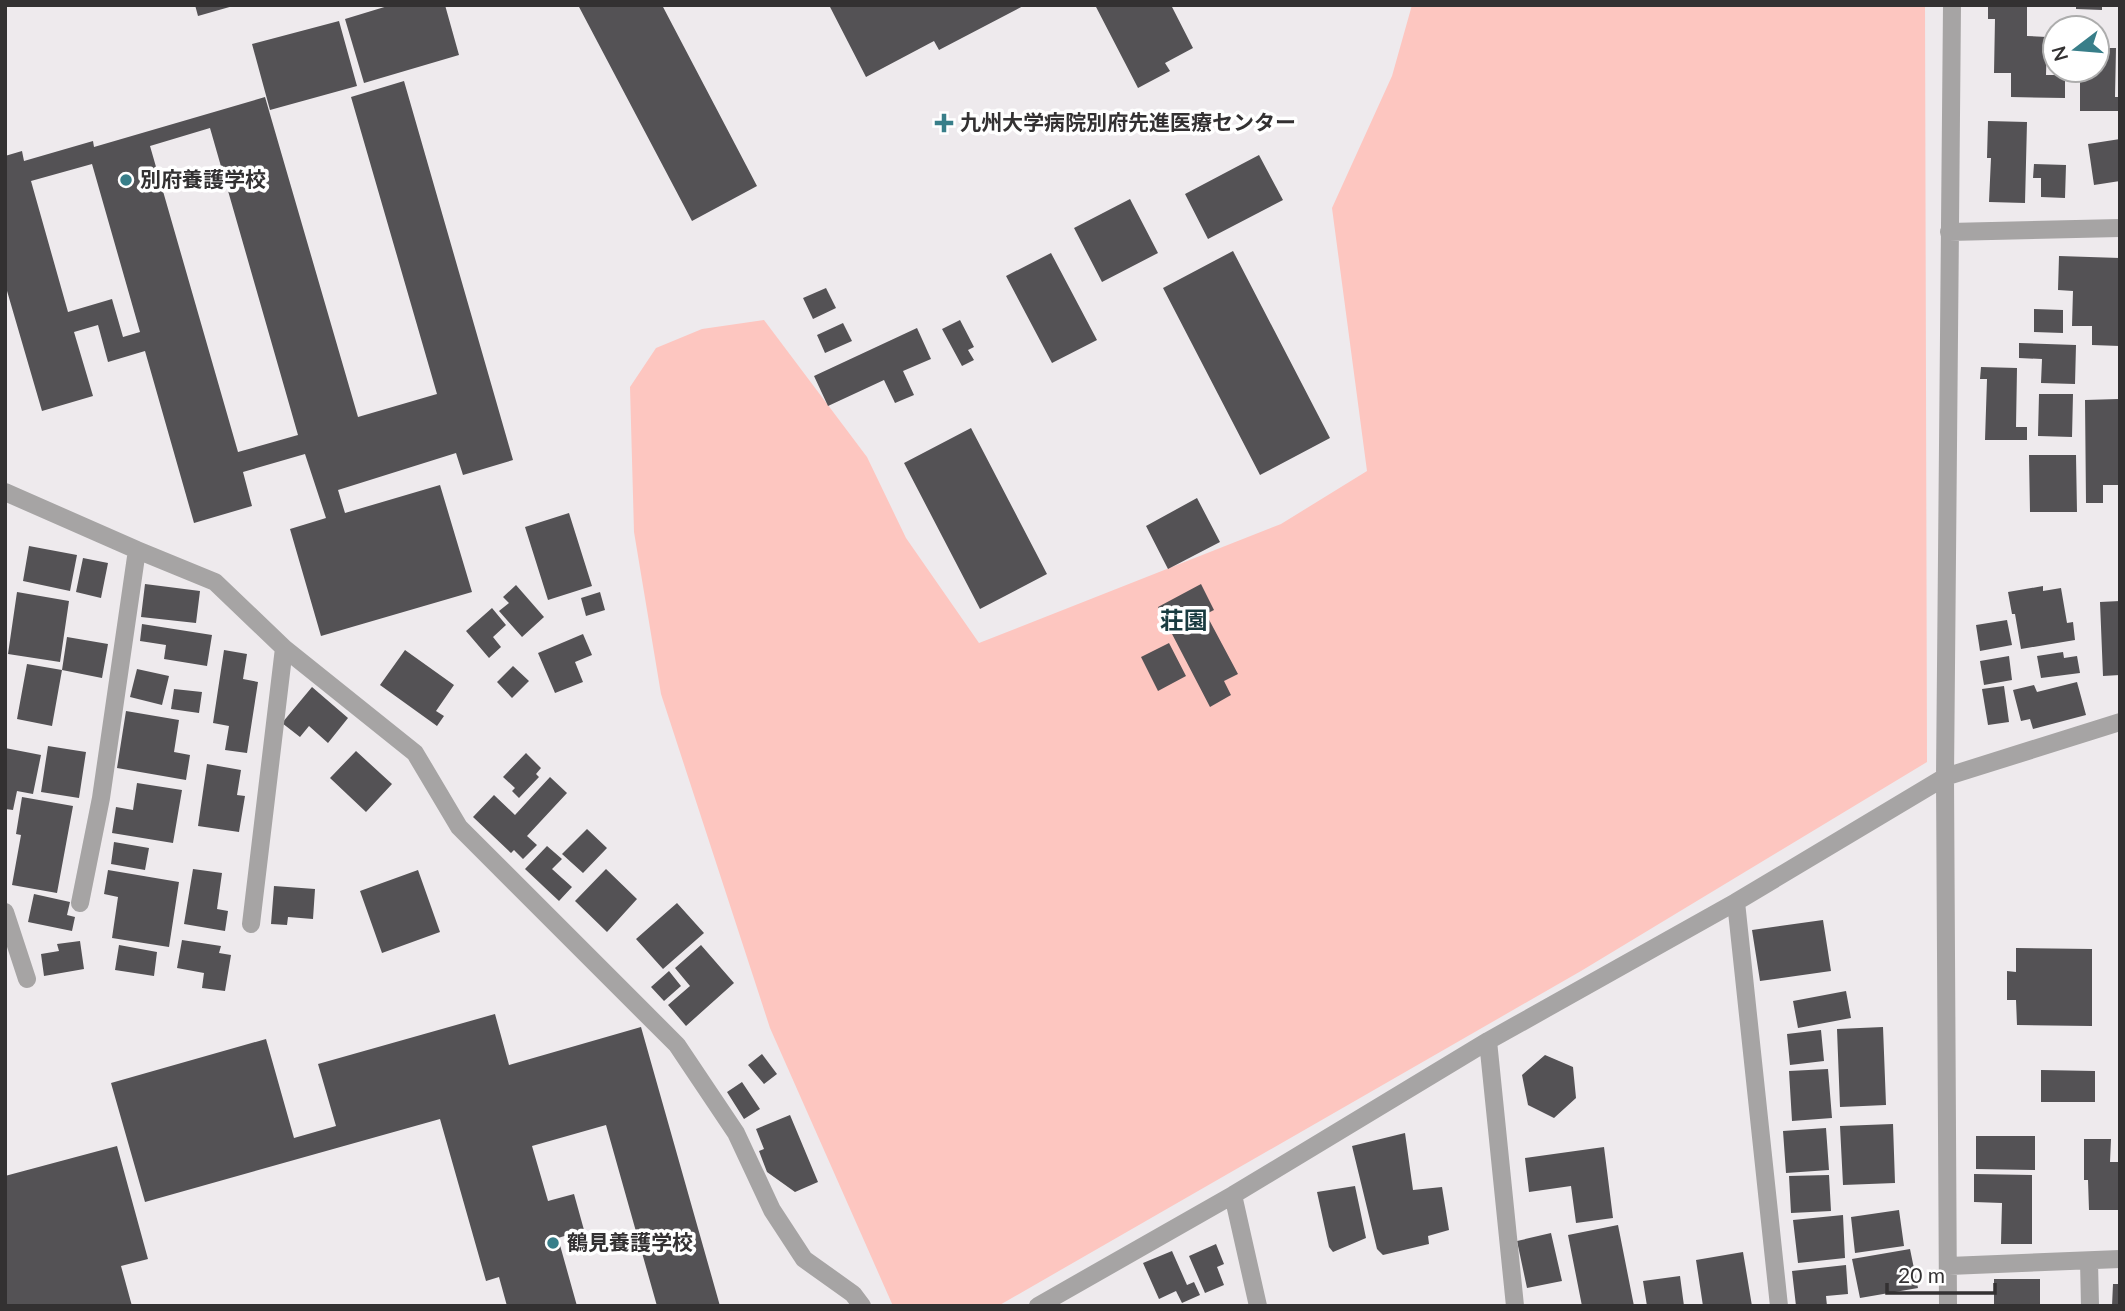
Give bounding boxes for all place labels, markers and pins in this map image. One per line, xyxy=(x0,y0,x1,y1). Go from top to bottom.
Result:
place label: 九州大学病院別府先進医療センター xyxy=(960,109,1296,134)
marker: 九州大学病院別府先進医療センター xyxy=(934,113,954,133)
place label: 別府養護学校 xyxy=(140,166,266,191)
marker: 別府養護学校 xyxy=(118,172,134,188)
place label: 鶴見養護学校 xyxy=(567,1229,693,1254)
marker: 鶴見養護学校 xyxy=(545,1235,561,1251)

